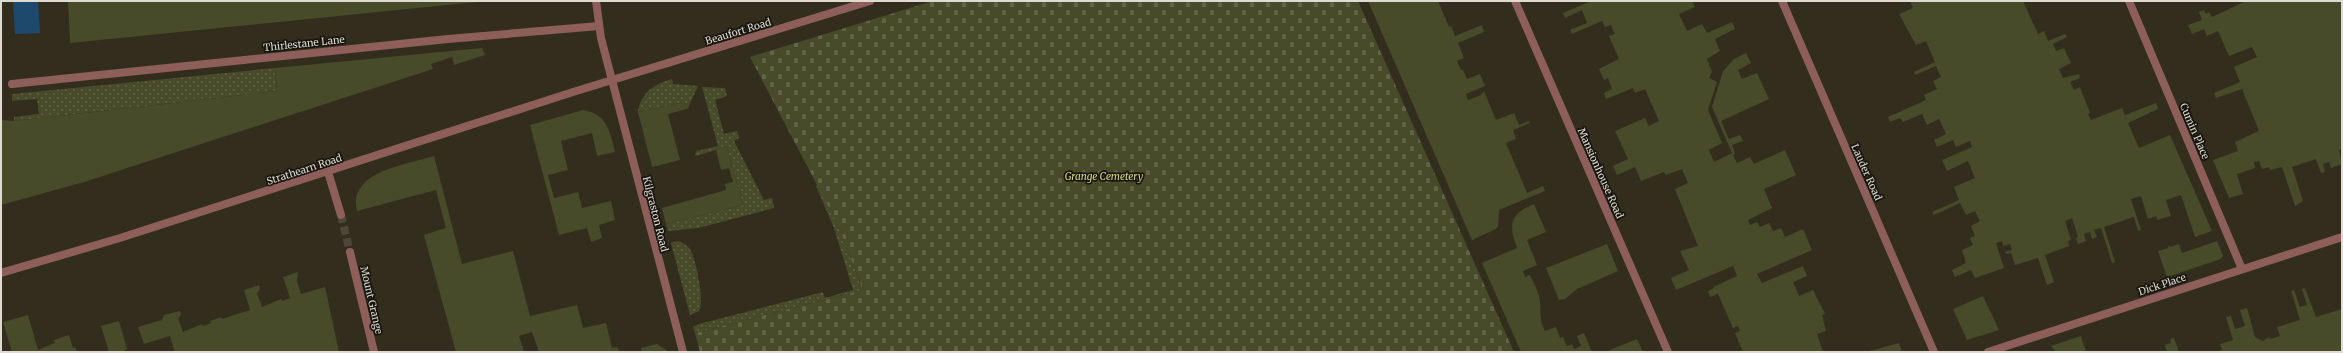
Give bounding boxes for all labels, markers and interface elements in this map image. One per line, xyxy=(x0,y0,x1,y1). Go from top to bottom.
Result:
street label: Beaufort Road xyxy=(704,15,773,48)
street label: Thirlestane Lane xyxy=(263,33,345,54)
street label: Cumin Place xyxy=(2177,101,2212,161)
street label: Mansionhouse Road xyxy=(1575,126,1626,221)
street label: Lauder Road xyxy=(1848,142,1885,202)
street label: Strathearn Road xyxy=(265,151,343,188)
park label: Grange Cemetery xyxy=(1065,170,1144,183)
street label: Kilgraston Road xyxy=(640,175,671,253)
street label: Mount Grange xyxy=(357,265,386,335)
street label: Dick Place xyxy=(2137,271,2188,298)

